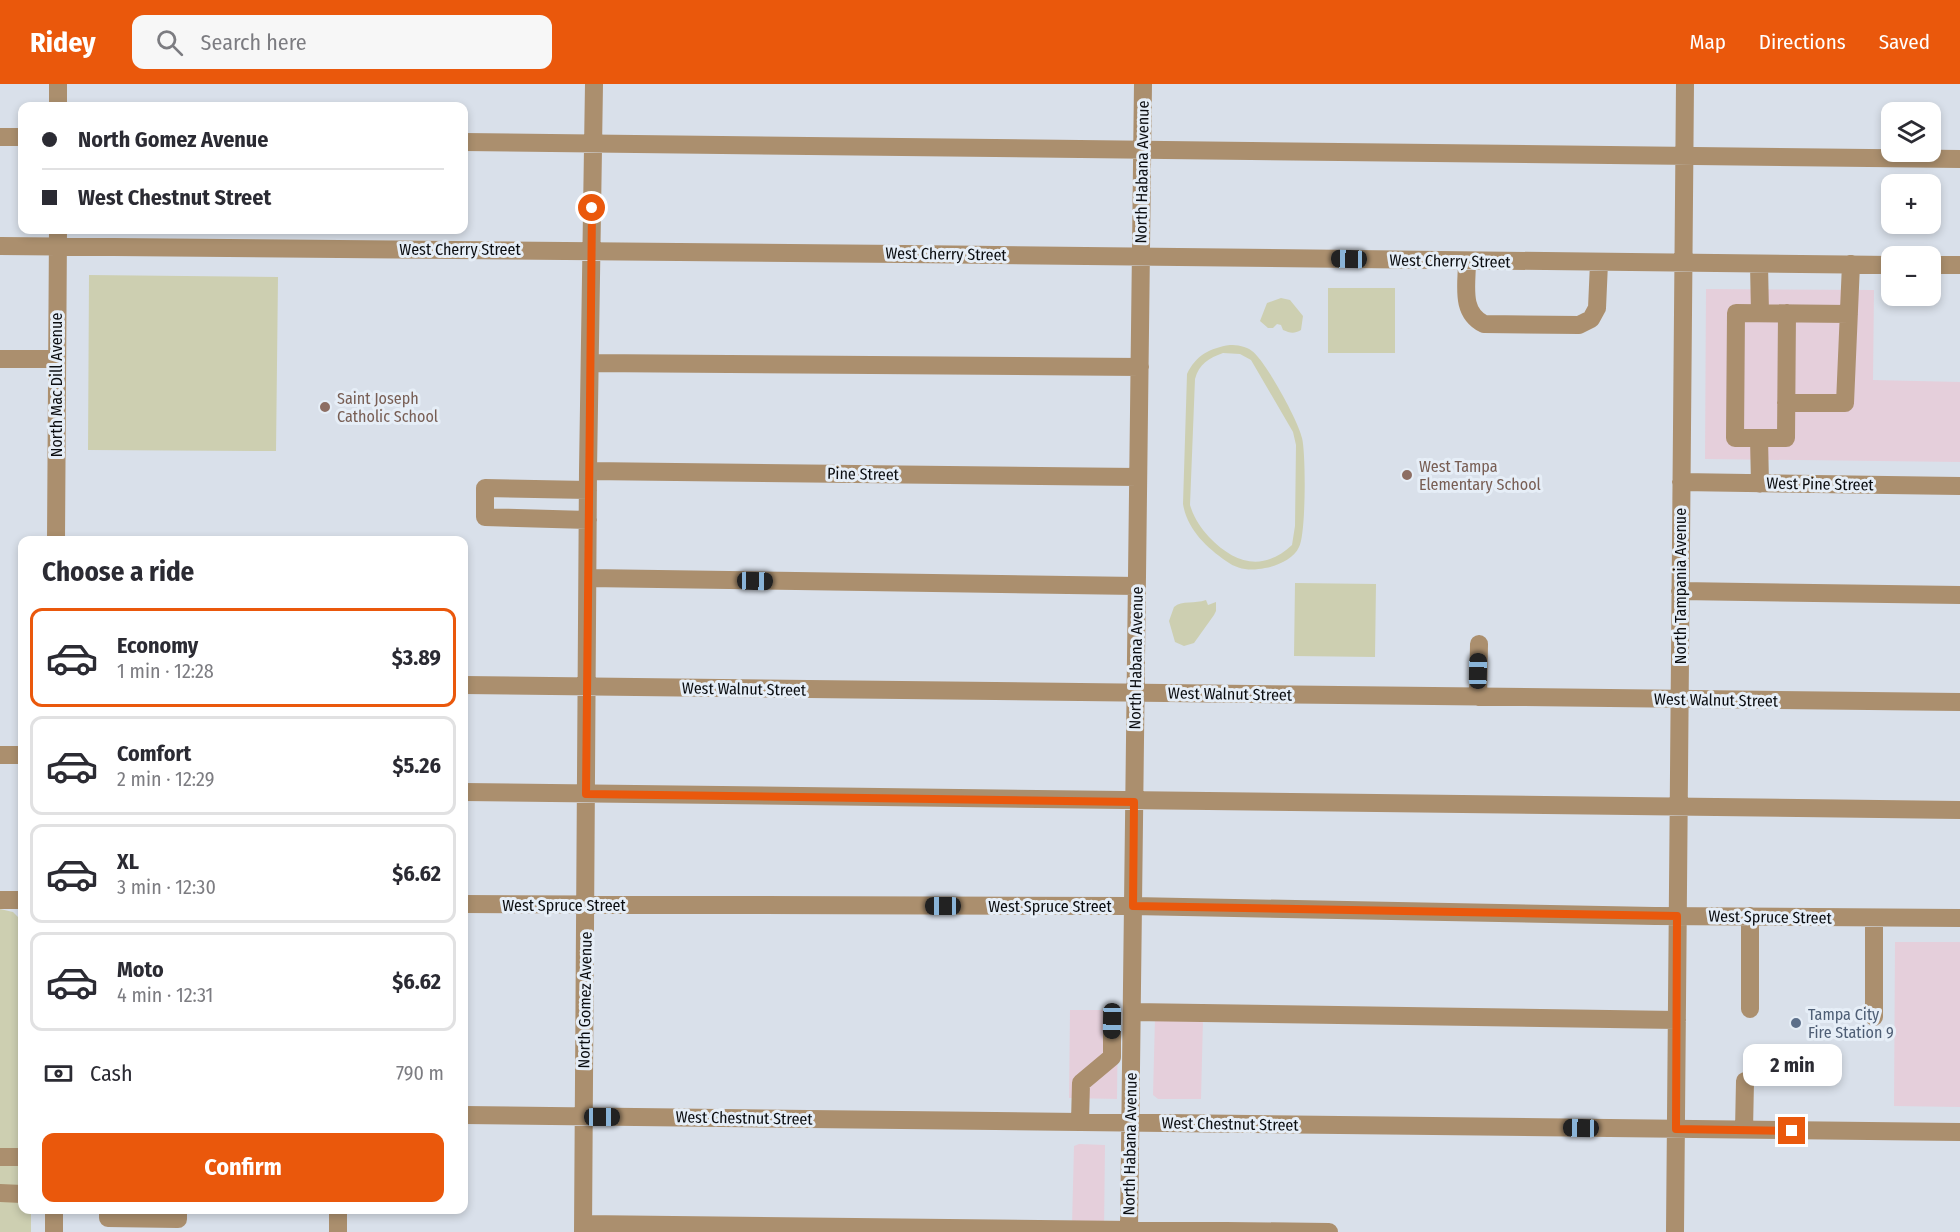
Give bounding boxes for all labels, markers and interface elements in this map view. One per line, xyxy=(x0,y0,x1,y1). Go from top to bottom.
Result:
search box xyxy=(132,15,552,69)
text: Ridey xyxy=(30,26,96,59)
icon: search xyxy=(153,26,186,59)
text: Search here xyxy=(201,29,307,56)
text: Map xyxy=(1689,29,1726,55)
text: Directions xyxy=(1759,29,1846,55)
text: Saved xyxy=(1879,29,1930,55)
street label: North Habana Avenue xyxy=(1131,100,1153,244)
map controls xyxy=(1881,102,1941,306)
button: layers xyxy=(1881,102,1941,162)
text: North Gomez Avenue xyxy=(78,126,268,153)
button: + xyxy=(1881,174,1941,234)
text: West Chestnut Street xyxy=(78,184,271,211)
route start xyxy=(578,194,605,221)
street label: West Cherry Street xyxy=(399,240,521,259)
street label: West Cherry Street xyxy=(885,243,1008,265)
button: − xyxy=(1881,246,1941,306)
car xyxy=(1331,250,1367,268)
street label: West Cherry Street xyxy=(1389,250,1512,272)
street label: North Mac Dill Avenue xyxy=(47,313,66,457)
place label: Saint Joseph Catholic School xyxy=(337,389,438,426)
marker: Saint Joseph Catholic School xyxy=(318,400,332,414)
place label: West Tampa Elementary School xyxy=(1419,457,1541,494)
street label: Pine Street xyxy=(827,464,900,484)
marker: West Tampa Elementary School xyxy=(1400,468,1414,482)
street label: West Pine Street xyxy=(1766,474,1875,494)
street label: North Tampania Avenue xyxy=(1671,508,1690,664)
text: Choose a ride xyxy=(42,556,194,588)
car xyxy=(737,572,773,590)
street label: North Habana Avenue xyxy=(1125,586,1147,730)
icon: car xyxy=(45,631,99,685)
text: Economy xyxy=(117,632,198,659)
text: $3.89 xyxy=(392,644,441,671)
car xyxy=(1469,653,1487,689)
text: 1 min · 12:28 xyxy=(117,659,214,683)
street label: West Walnut Street xyxy=(682,678,807,700)
street label: West Walnut Street xyxy=(1168,683,1293,705)
street label: West Walnut Street xyxy=(1654,689,1779,711)
icon: car xyxy=(45,739,99,793)
text: Comfort xyxy=(117,740,191,767)
text: $5.26 xyxy=(393,752,441,779)
text: 2 min · 12:29 xyxy=(117,767,214,791)
icon: car xyxy=(45,847,99,901)
text: XL xyxy=(117,848,139,875)
text: $6.62 xyxy=(392,860,441,887)
text: 3 min · 12:30 xyxy=(117,875,216,899)
street label: West Spruce Street xyxy=(502,896,627,915)
car xyxy=(925,897,961,915)
street label: West Spruce Street xyxy=(988,897,1113,916)
street label: West Spruce Street xyxy=(1708,906,1833,928)
street label: North Gomez Avenue xyxy=(574,931,596,1069)
icon: car xyxy=(45,955,99,1009)
text: Moto xyxy=(117,956,164,983)
text: $6.62 xyxy=(392,968,441,995)
text: 4 min · 12:31 xyxy=(117,983,213,1007)
car xyxy=(1103,1003,1121,1039)
place label: Tampa City Fire Station 9 xyxy=(1808,1005,1894,1042)
marker: Tampa City Fire Station 9 xyxy=(1789,1016,1803,1030)
callout: 2 min xyxy=(1742,1044,1842,1086)
text: 2 min xyxy=(1770,1053,1815,1077)
icon: cash xyxy=(42,1057,75,1090)
text: Cash xyxy=(90,1060,133,1087)
text: 790 m xyxy=(396,1061,444,1085)
street label: North Habana Avenue xyxy=(1119,1072,1141,1216)
street label: West Chestnut Street xyxy=(675,1107,813,1129)
car xyxy=(584,1108,620,1126)
street label: West Chestnut Street xyxy=(1161,1113,1299,1135)
route end xyxy=(1778,1117,1805,1144)
car xyxy=(1563,1119,1599,1137)
button: Confirm xyxy=(42,1133,444,1202)

